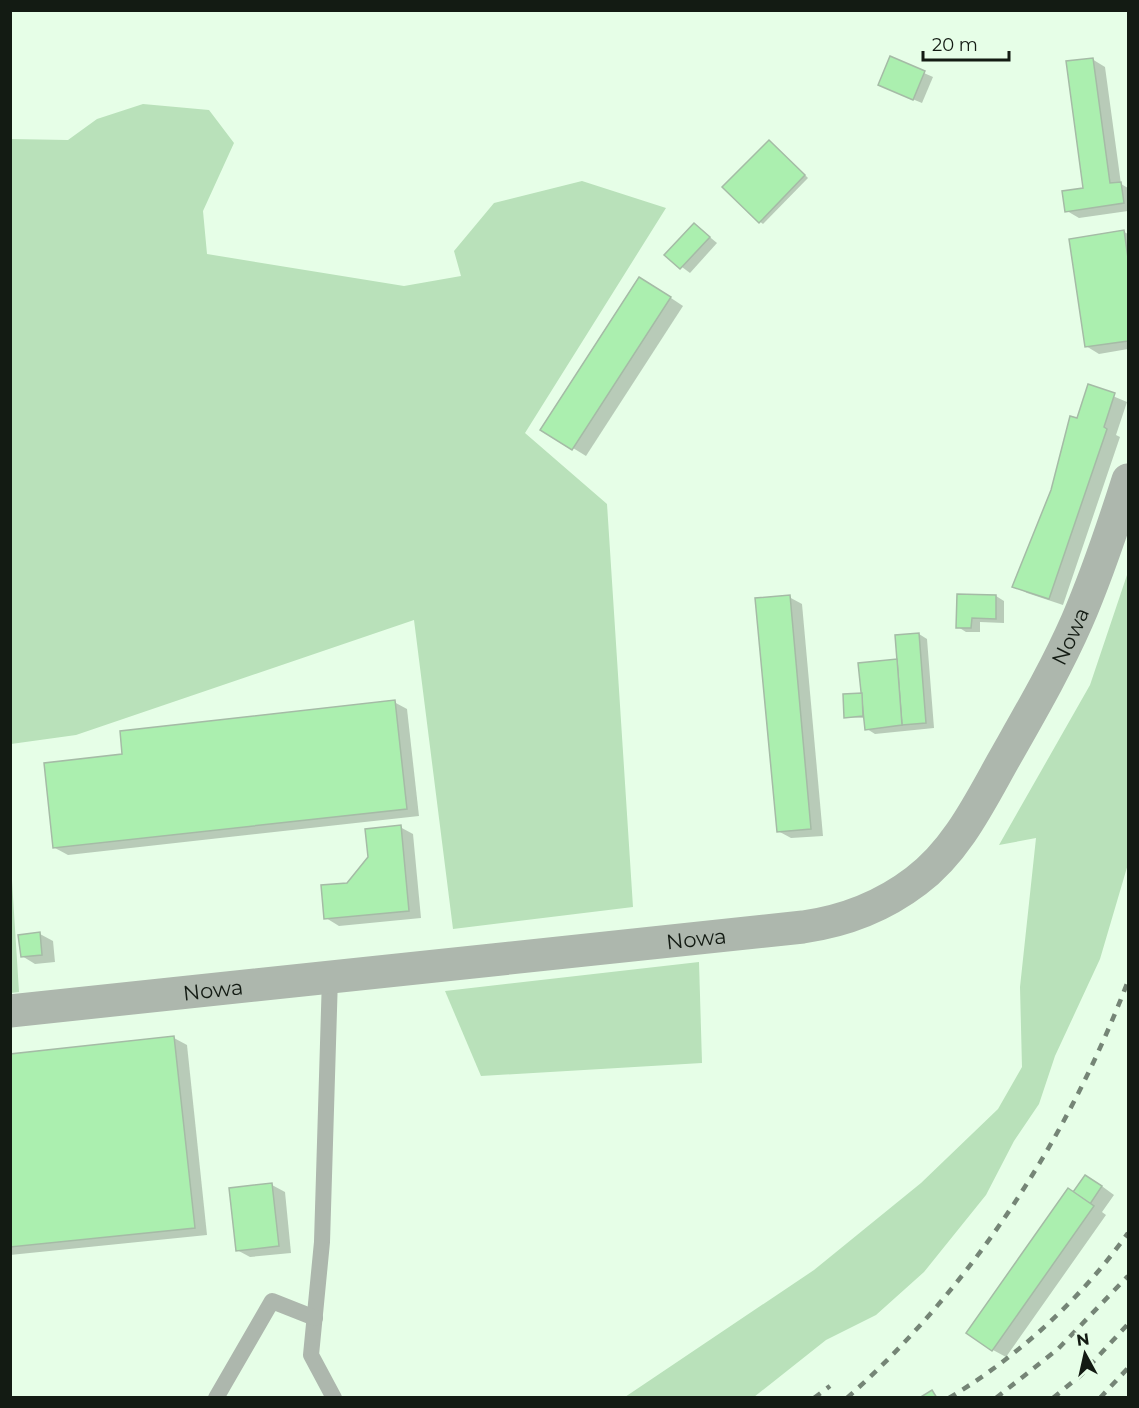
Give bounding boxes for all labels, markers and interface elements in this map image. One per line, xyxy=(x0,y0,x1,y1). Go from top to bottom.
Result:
scale bar xyxy=(923,24,1008,62)
text: 20 m xyxy=(932,34,978,56)
street label: Nowa xyxy=(1046,604,1094,669)
street label: Nowa xyxy=(665,923,728,954)
street label: Nowa xyxy=(182,974,244,1005)
north arrow xyxy=(1055,1324,1115,1384)
text: N xyxy=(1075,1329,1091,1350)

